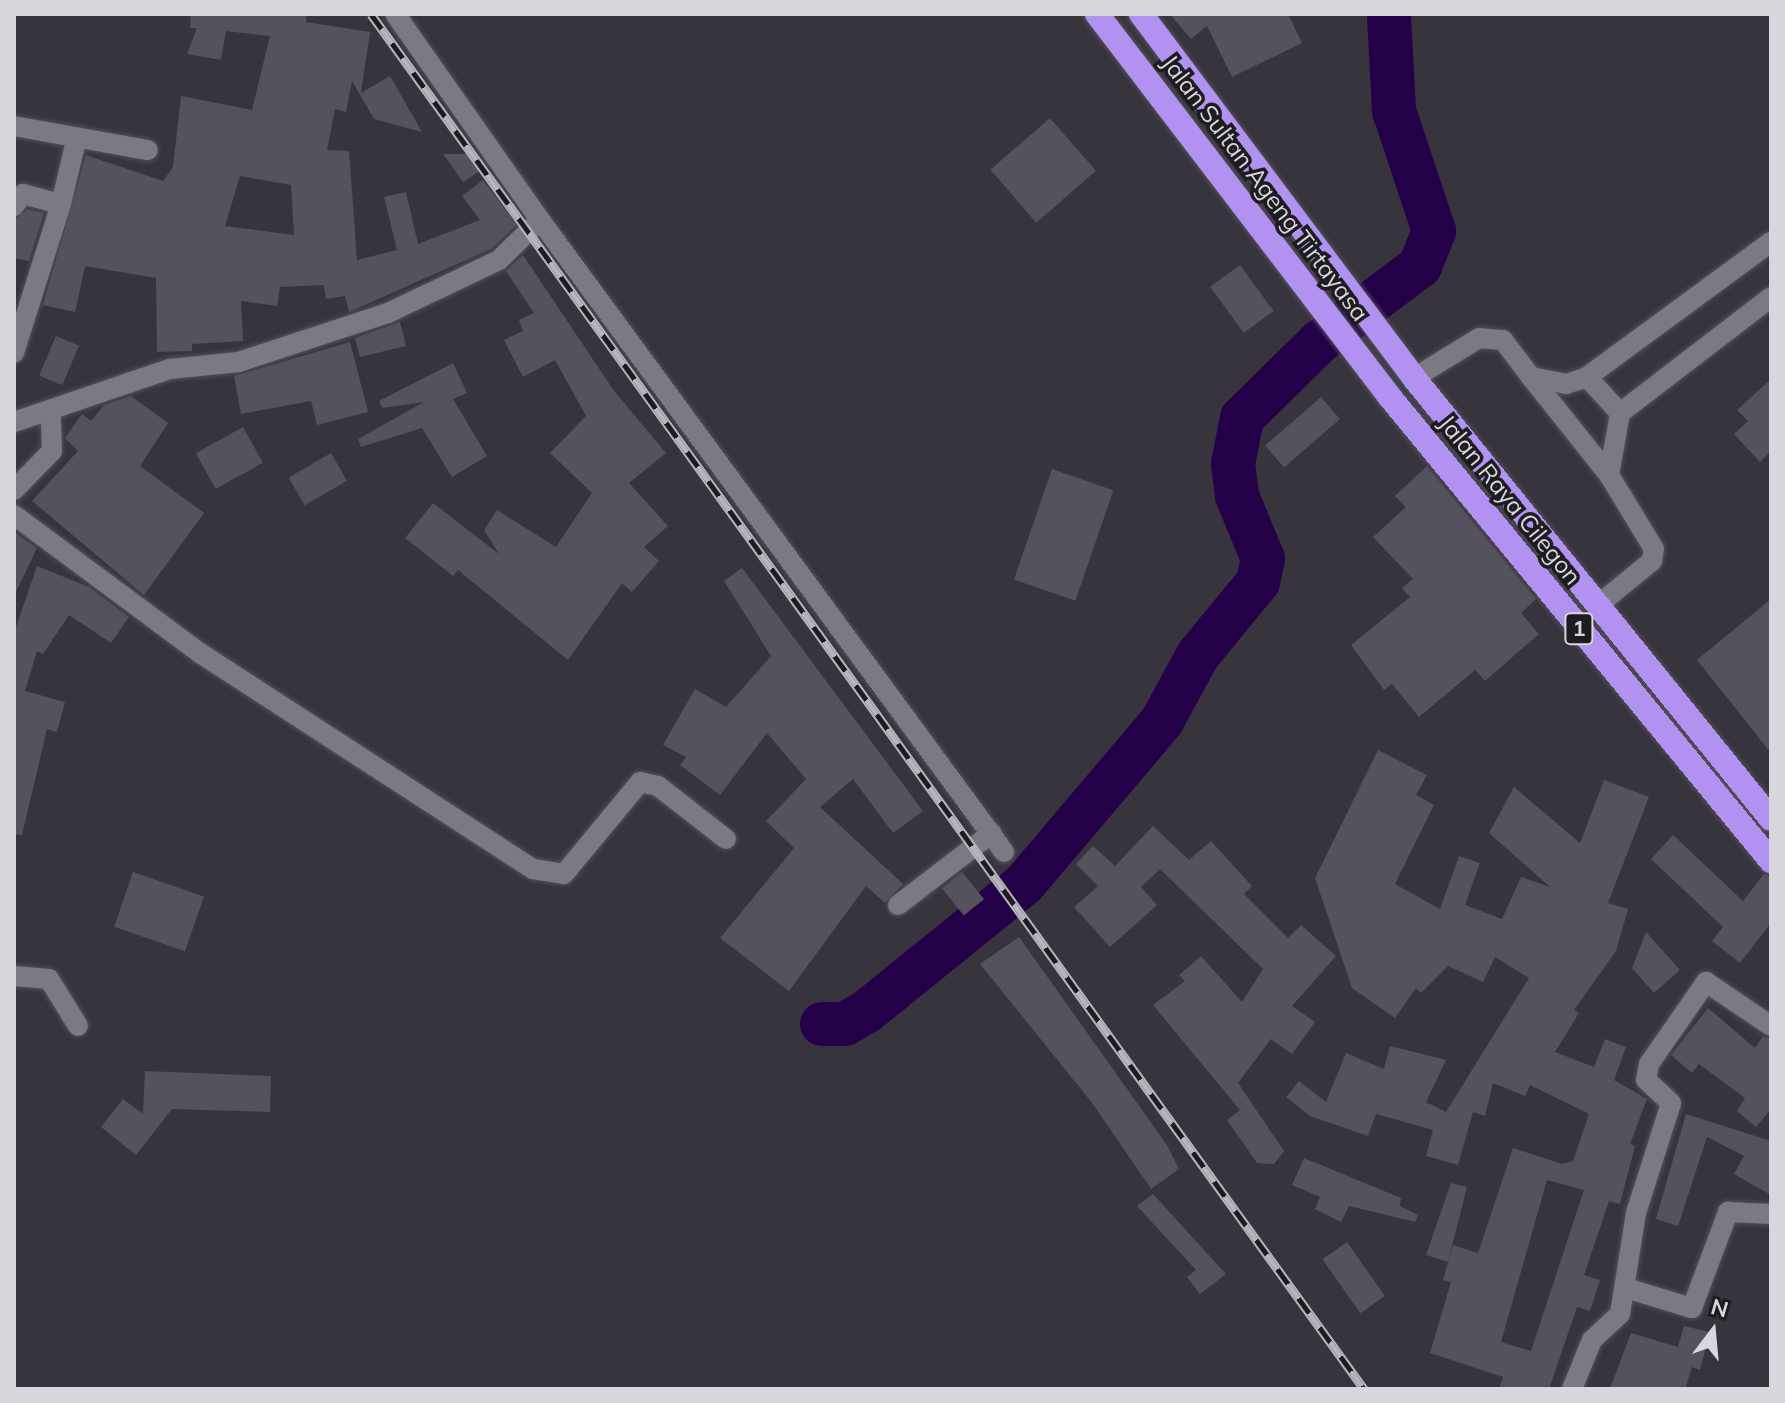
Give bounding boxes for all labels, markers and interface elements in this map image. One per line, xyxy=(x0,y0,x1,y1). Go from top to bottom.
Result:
street label: Jalan Sultan Ageng Tirtayasa xyxy=(1156,49,1374,327)
street label: Jalan Raya Cilegon xyxy=(1433,409,1587,591)
road number: 1 xyxy=(1563,611,1595,647)
north arrow xyxy=(1673,1291,1753,1371)
text: N xyxy=(1708,1292,1731,1324)

